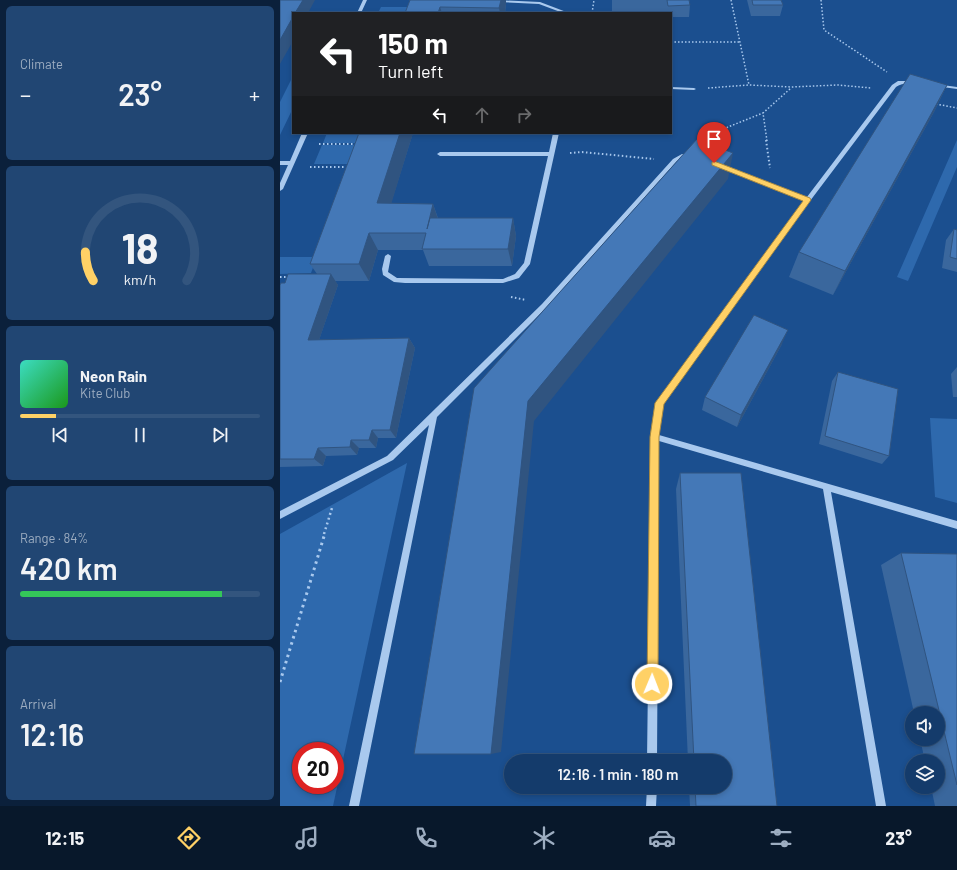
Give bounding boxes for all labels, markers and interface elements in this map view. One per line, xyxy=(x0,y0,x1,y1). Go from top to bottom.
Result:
text: 150 m xyxy=(378,26,448,60)
icon: left xyxy=(312,28,364,80)
text: Climate xyxy=(20,56,63,72)
text: Turn left xyxy=(378,60,444,82)
text: 23° xyxy=(118,76,162,112)
text: − xyxy=(20,81,31,107)
text: + xyxy=(249,81,260,107)
icon: left xyxy=(429,104,451,126)
icon: ahead xyxy=(471,104,493,126)
icon: right xyxy=(513,104,535,126)
pin xyxy=(697,122,731,163)
icon: arrive xyxy=(703,128,725,150)
text: 18 xyxy=(121,222,159,272)
text: km/h xyxy=(124,271,156,288)
text: Neon Rain xyxy=(80,367,147,385)
text: Kite Club xyxy=(80,385,130,401)
icon: previous xyxy=(49,424,71,446)
icon: pause xyxy=(129,424,151,446)
icon: next xyxy=(209,424,231,446)
text: Range · 84% xyxy=(20,530,88,546)
text: 420 km xyxy=(20,550,118,586)
position arrow xyxy=(631,663,673,705)
text: Arrival xyxy=(20,696,56,712)
map controls xyxy=(905,706,945,794)
button: sound xyxy=(905,706,945,746)
text: 12:16 xyxy=(20,716,84,752)
speed limit sign: 20 xyxy=(292,742,344,794)
button: layers xyxy=(905,754,945,794)
text: 12:16 · 1 min · 180 m xyxy=(558,765,678,783)
icon: directions xyxy=(175,824,203,852)
icon: music xyxy=(293,824,321,852)
icon: phone xyxy=(412,824,440,852)
icon: climate xyxy=(530,824,558,852)
icon: car xyxy=(648,824,676,852)
icon: filters xyxy=(767,824,795,852)
text: 12:15 xyxy=(45,827,84,849)
text: 23° xyxy=(885,827,912,849)

